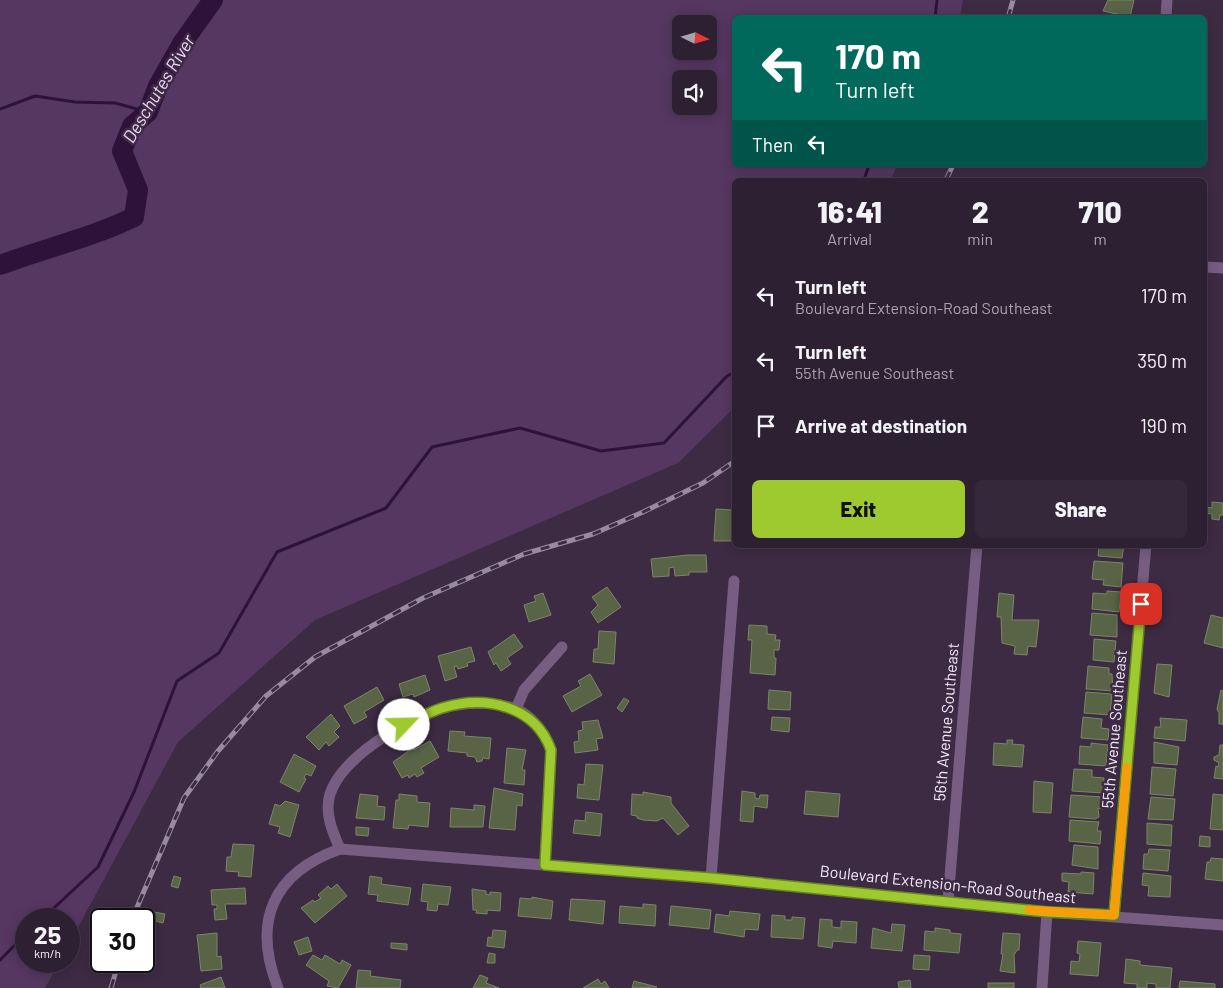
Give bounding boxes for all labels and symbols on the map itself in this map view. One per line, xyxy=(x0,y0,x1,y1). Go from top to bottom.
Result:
north arrow xyxy=(672,15,718,60)
water label: Deschutes River xyxy=(117,30,199,146)
pin xyxy=(1120,583,1162,625)
street label: 56th Avenue Southeast xyxy=(929,642,962,802)
street label: 55th Avenue Southeast xyxy=(1097,649,1130,809)
position arrow xyxy=(377,698,429,750)
street label: Boulevard Extension-Road Southeast xyxy=(819,861,1077,906)
speed limit sign: 30 xyxy=(90,908,155,973)

